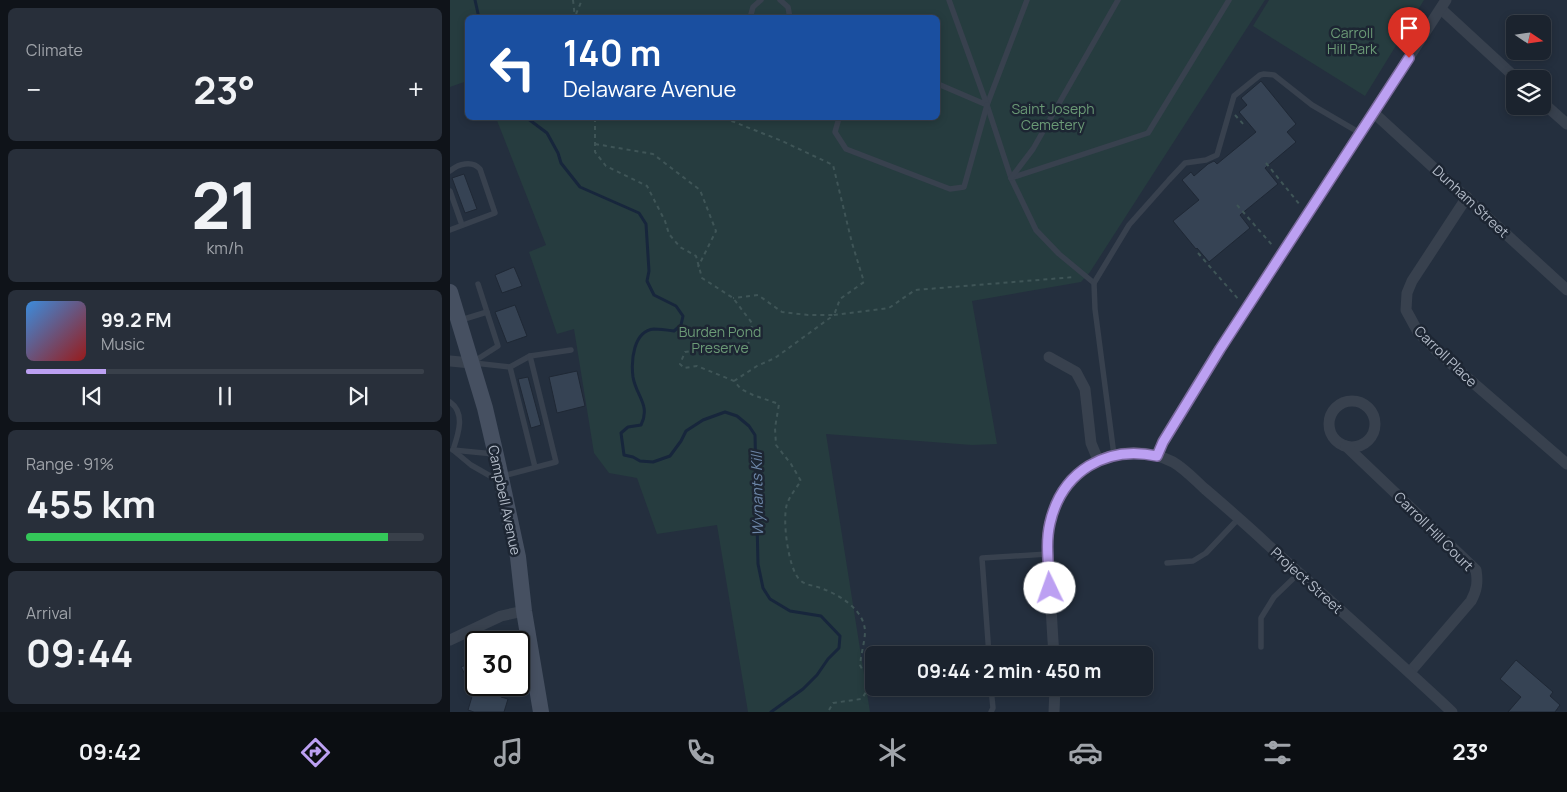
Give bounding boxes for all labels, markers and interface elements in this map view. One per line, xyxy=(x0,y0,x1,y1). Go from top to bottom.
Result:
pin xyxy=(1388,7,1430,58)
icon: arrive xyxy=(1395,14,1423,42)
north arrow xyxy=(1506,15,1551,60)
map controls xyxy=(1506,15,1551,115)
park label: Carroll Hill Park xyxy=(1327,23,1378,58)
text: 140 m xyxy=(563,29,661,77)
icon: left xyxy=(480,35,545,100)
text: Climate xyxy=(26,39,83,61)
text: 23° xyxy=(194,63,255,115)
text: − xyxy=(26,70,41,108)
text: + xyxy=(408,70,424,108)
button: layers xyxy=(1506,70,1551,115)
text: Delaware Avenue xyxy=(563,74,736,104)
park label: Saint Joseph Cemetery xyxy=(1011,99,1095,134)
text: 21 xyxy=(191,160,259,249)
street label: Dunham Street xyxy=(1429,161,1514,242)
text: km/h xyxy=(206,237,244,259)
text: 99.2 FM xyxy=(101,307,172,333)
street label: Carroll Place xyxy=(1410,321,1482,391)
park label: Burden Pond Preserve xyxy=(679,322,761,357)
text: Music xyxy=(101,333,145,355)
icon: previous xyxy=(78,382,106,410)
icon: pause xyxy=(211,382,239,410)
icon: next xyxy=(344,382,372,410)
street label: Campbell Avenue xyxy=(484,443,526,557)
water label: Wynants Kill xyxy=(746,449,768,536)
text: Range · 91% xyxy=(26,453,114,475)
text: 455 km xyxy=(26,477,156,529)
street label: Carroll Hill Court xyxy=(1390,487,1478,575)
street label: Project Street xyxy=(1267,543,1347,618)
position arrow xyxy=(1023,561,1075,613)
text: Arrival xyxy=(26,602,72,624)
text: 09:44 xyxy=(26,626,133,678)
speed limit sign: 30 xyxy=(465,631,530,696)
text: 09:44 · 2 min · 450 m xyxy=(917,658,1101,684)
icon: directions xyxy=(298,735,333,770)
icon: music xyxy=(491,735,526,770)
icon: phone xyxy=(683,735,718,770)
icon: climate xyxy=(875,735,910,770)
icon: car xyxy=(1068,735,1103,770)
icon: filters xyxy=(1260,735,1295,770)
text: 09:42 xyxy=(79,737,141,767)
text: 23° xyxy=(1452,737,1488,767)

